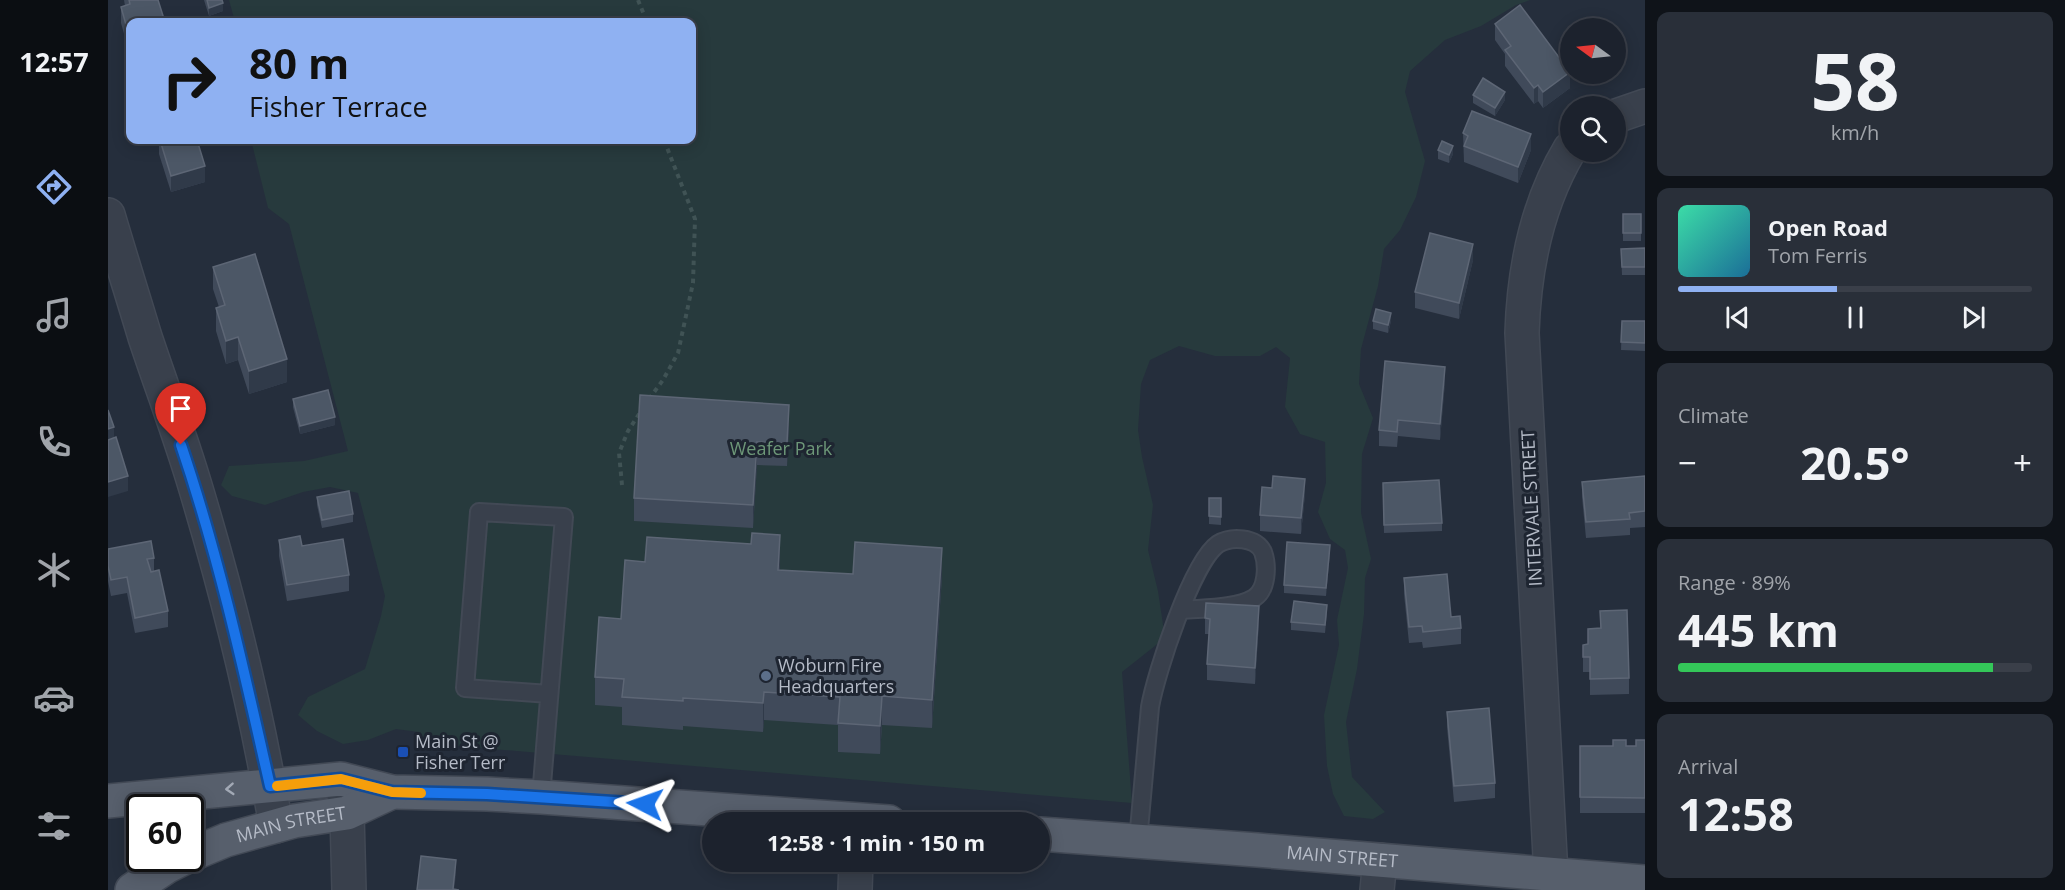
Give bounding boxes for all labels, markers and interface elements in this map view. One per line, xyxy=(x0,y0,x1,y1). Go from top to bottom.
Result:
north arrow xyxy=(1560,18,1626,84)
map controls xyxy=(1560,18,1626,162)
text: 58 xyxy=(1810,27,1900,133)
text: 80 m xyxy=(249,34,349,91)
icon: right xyxy=(150,42,228,120)
text: 12:57 xyxy=(19,43,89,80)
text: Fisher Terrace xyxy=(249,88,428,125)
button: search xyxy=(1560,96,1626,162)
text: km/h xyxy=(1831,119,1879,146)
icon: directions xyxy=(33,166,75,208)
text: Open Road xyxy=(1768,212,1888,242)
text: Tom Ferris xyxy=(1768,242,1867,269)
icon: music xyxy=(33,294,75,336)
icon: previous xyxy=(1721,301,1754,334)
icon: pause xyxy=(1839,301,1872,334)
icon: next xyxy=(1957,301,1990,334)
pin xyxy=(155,383,206,445)
icon: arrive xyxy=(164,392,197,425)
text: Climate xyxy=(1678,402,1749,429)
icon: phone xyxy=(33,421,75,463)
street label: INTERVALE STREET xyxy=(1515,429,1547,587)
text: 20.5° xyxy=(1800,432,1910,493)
park label: Weafer Park xyxy=(730,436,833,460)
text: − xyxy=(1678,440,1697,485)
text: + xyxy=(2013,440,2032,485)
icon: climate xyxy=(33,549,75,591)
text: Range · 89% xyxy=(1678,569,1791,596)
text: 445 km xyxy=(1678,599,1839,660)
place label: Woburn Fire Headquarters xyxy=(778,653,894,698)
marker: Woburn Fire Headquarters xyxy=(759,669,773,683)
icon: car xyxy=(33,677,75,719)
place label: Main St @ Fisher Terr xyxy=(415,729,506,774)
marker: Main St @ Fisher Terr xyxy=(396,745,410,759)
text: Arrival xyxy=(1678,753,1738,780)
position arrow xyxy=(613,772,677,836)
one-way arrow xyxy=(226,782,235,795)
text: 12:58 xyxy=(1678,783,1794,844)
speed limit sign: 60 xyxy=(126,794,204,872)
street label: MAIN STREET xyxy=(233,800,347,848)
icon: filters xyxy=(33,805,75,847)
text: 12:58 · 1 min · 150 m xyxy=(767,827,985,857)
street label: MAIN STREET xyxy=(1286,839,1399,873)

